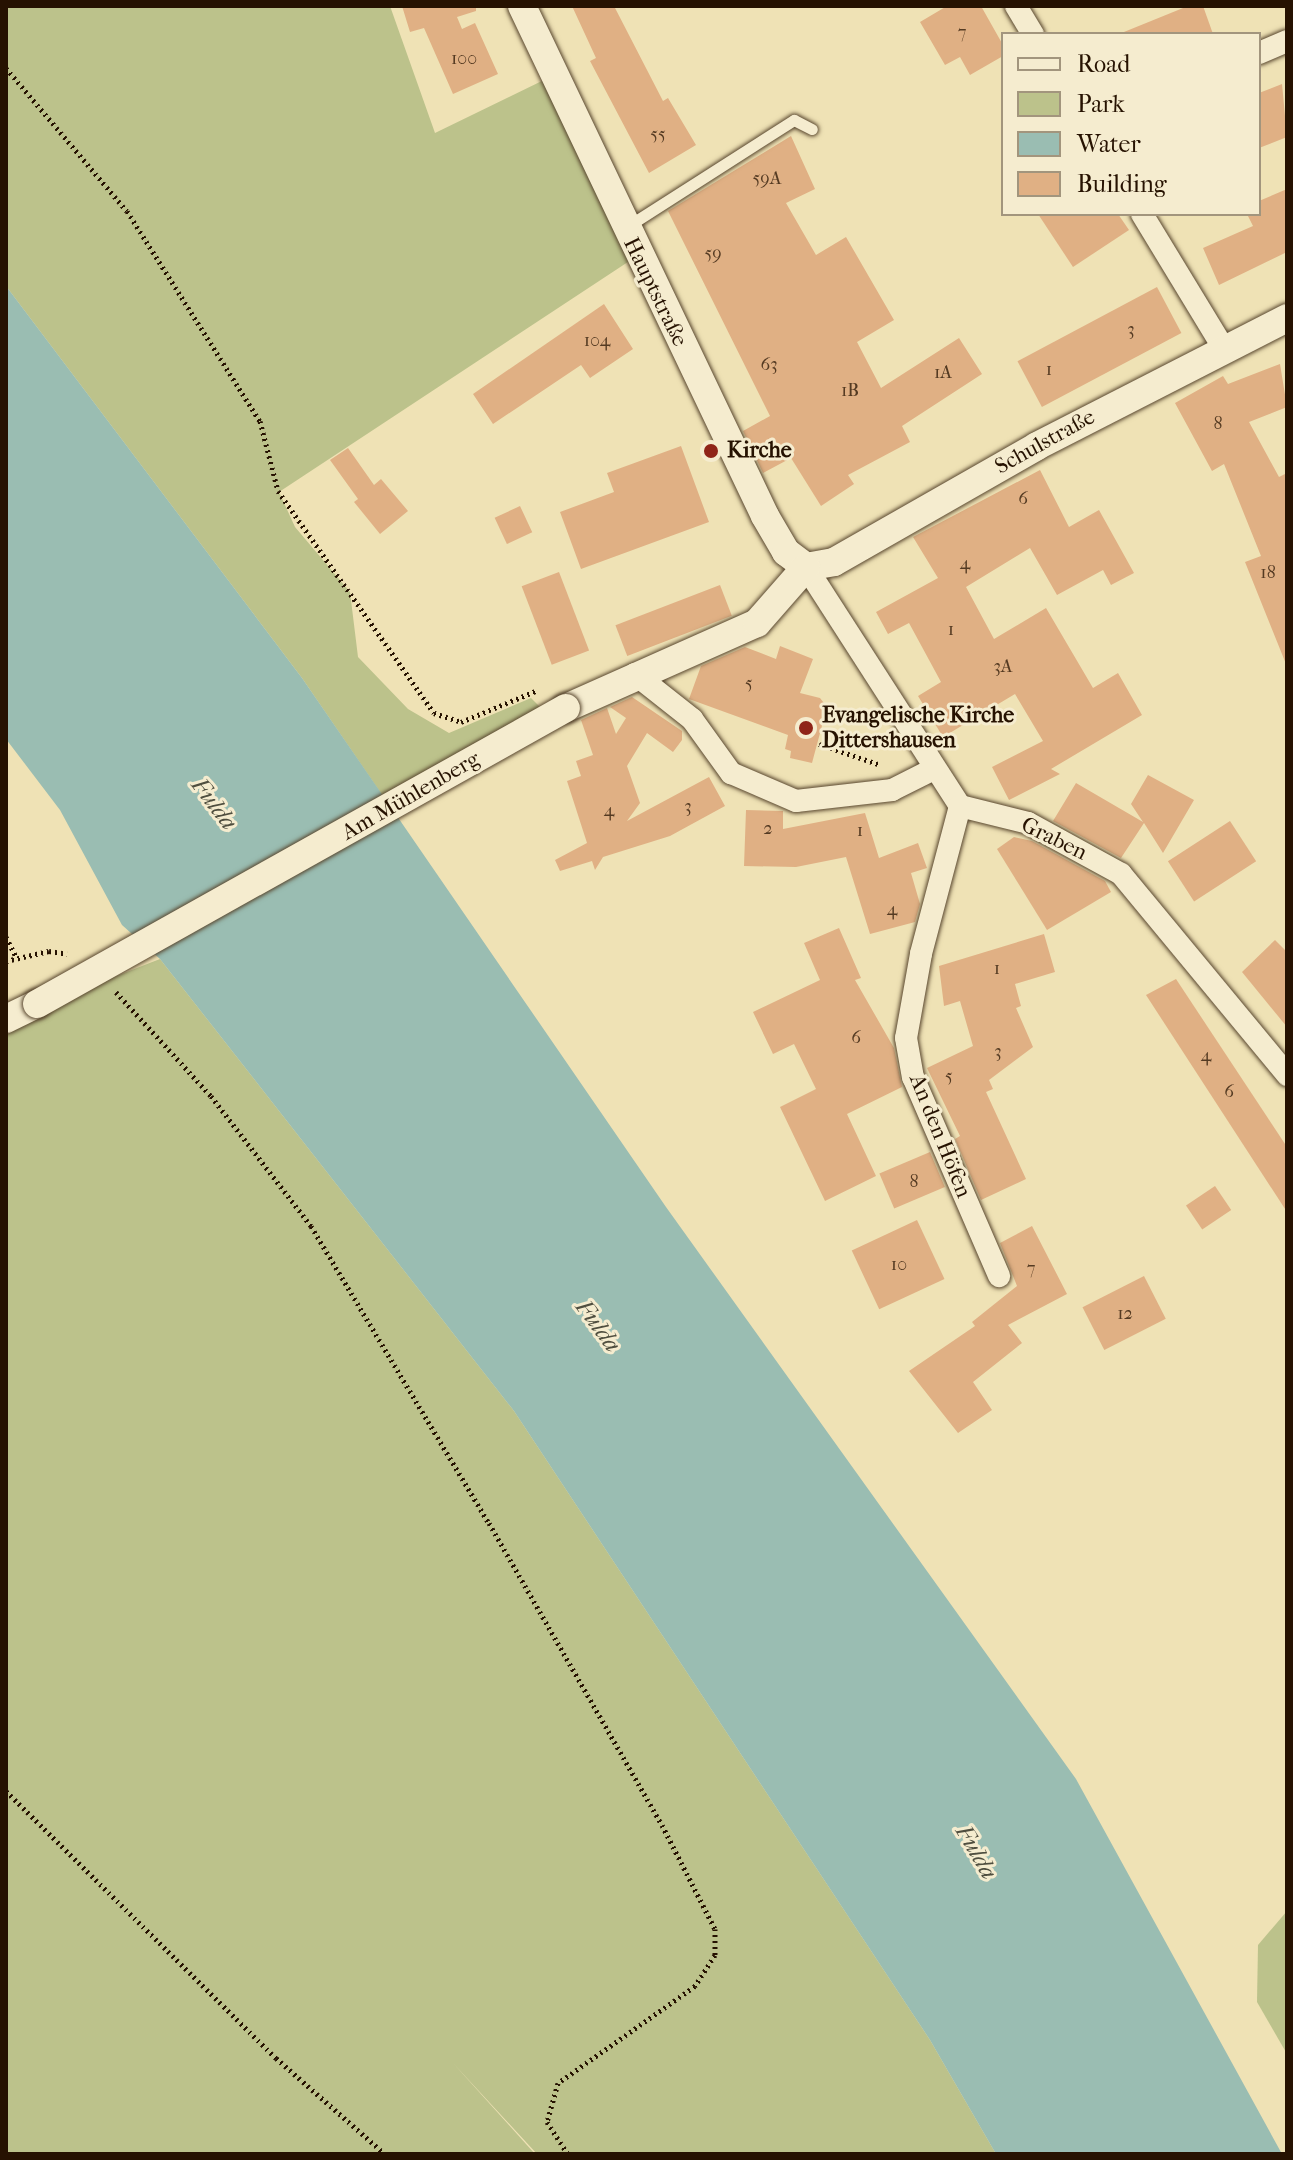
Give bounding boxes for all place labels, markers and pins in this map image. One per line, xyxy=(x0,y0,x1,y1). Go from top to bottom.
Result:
place label: Kirche xyxy=(727,438,792,464)
marker: Kirche xyxy=(702,442,720,460)
place label: Evangelische Kirche Dittershausen xyxy=(822,702,1014,754)
marker: Evangelische Kirche Dittershausen xyxy=(797,719,815,737)

